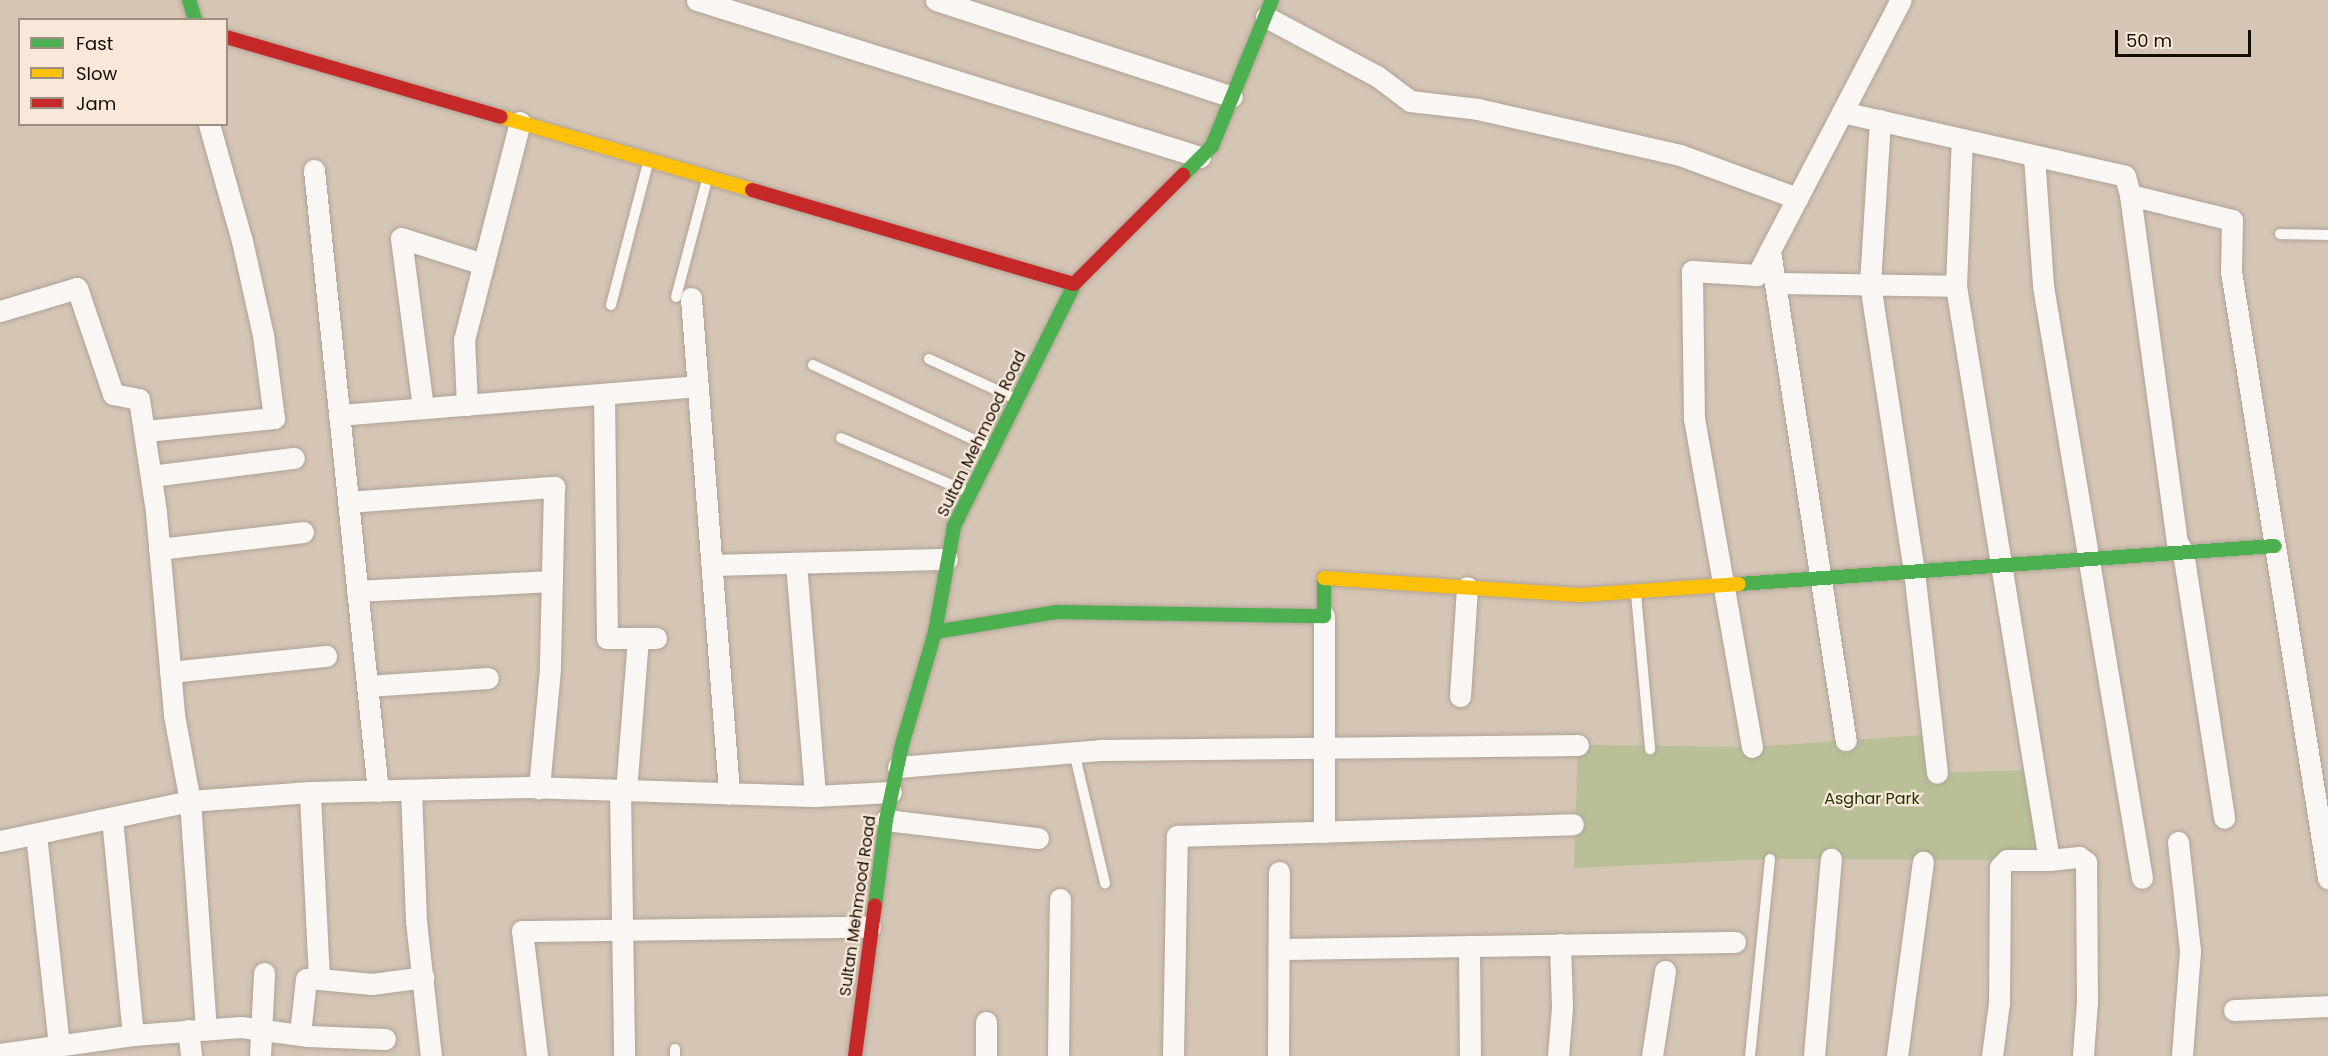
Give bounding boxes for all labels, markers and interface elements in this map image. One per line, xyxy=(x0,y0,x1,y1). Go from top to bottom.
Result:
legend xyxy=(18,18,228,126)
scale bar xyxy=(2118,18,2254,56)
text: 50 m xyxy=(2126,28,2172,53)
text: Fast xyxy=(76,31,113,56)
text: Slow xyxy=(76,61,117,86)
text: Jam xyxy=(76,91,116,116)
street label: Sultan Mehmood Road xyxy=(933,348,1031,520)
park label: Asghar Park xyxy=(1824,789,1920,809)
street label: Sultan Mehmood Road xyxy=(836,814,880,998)

